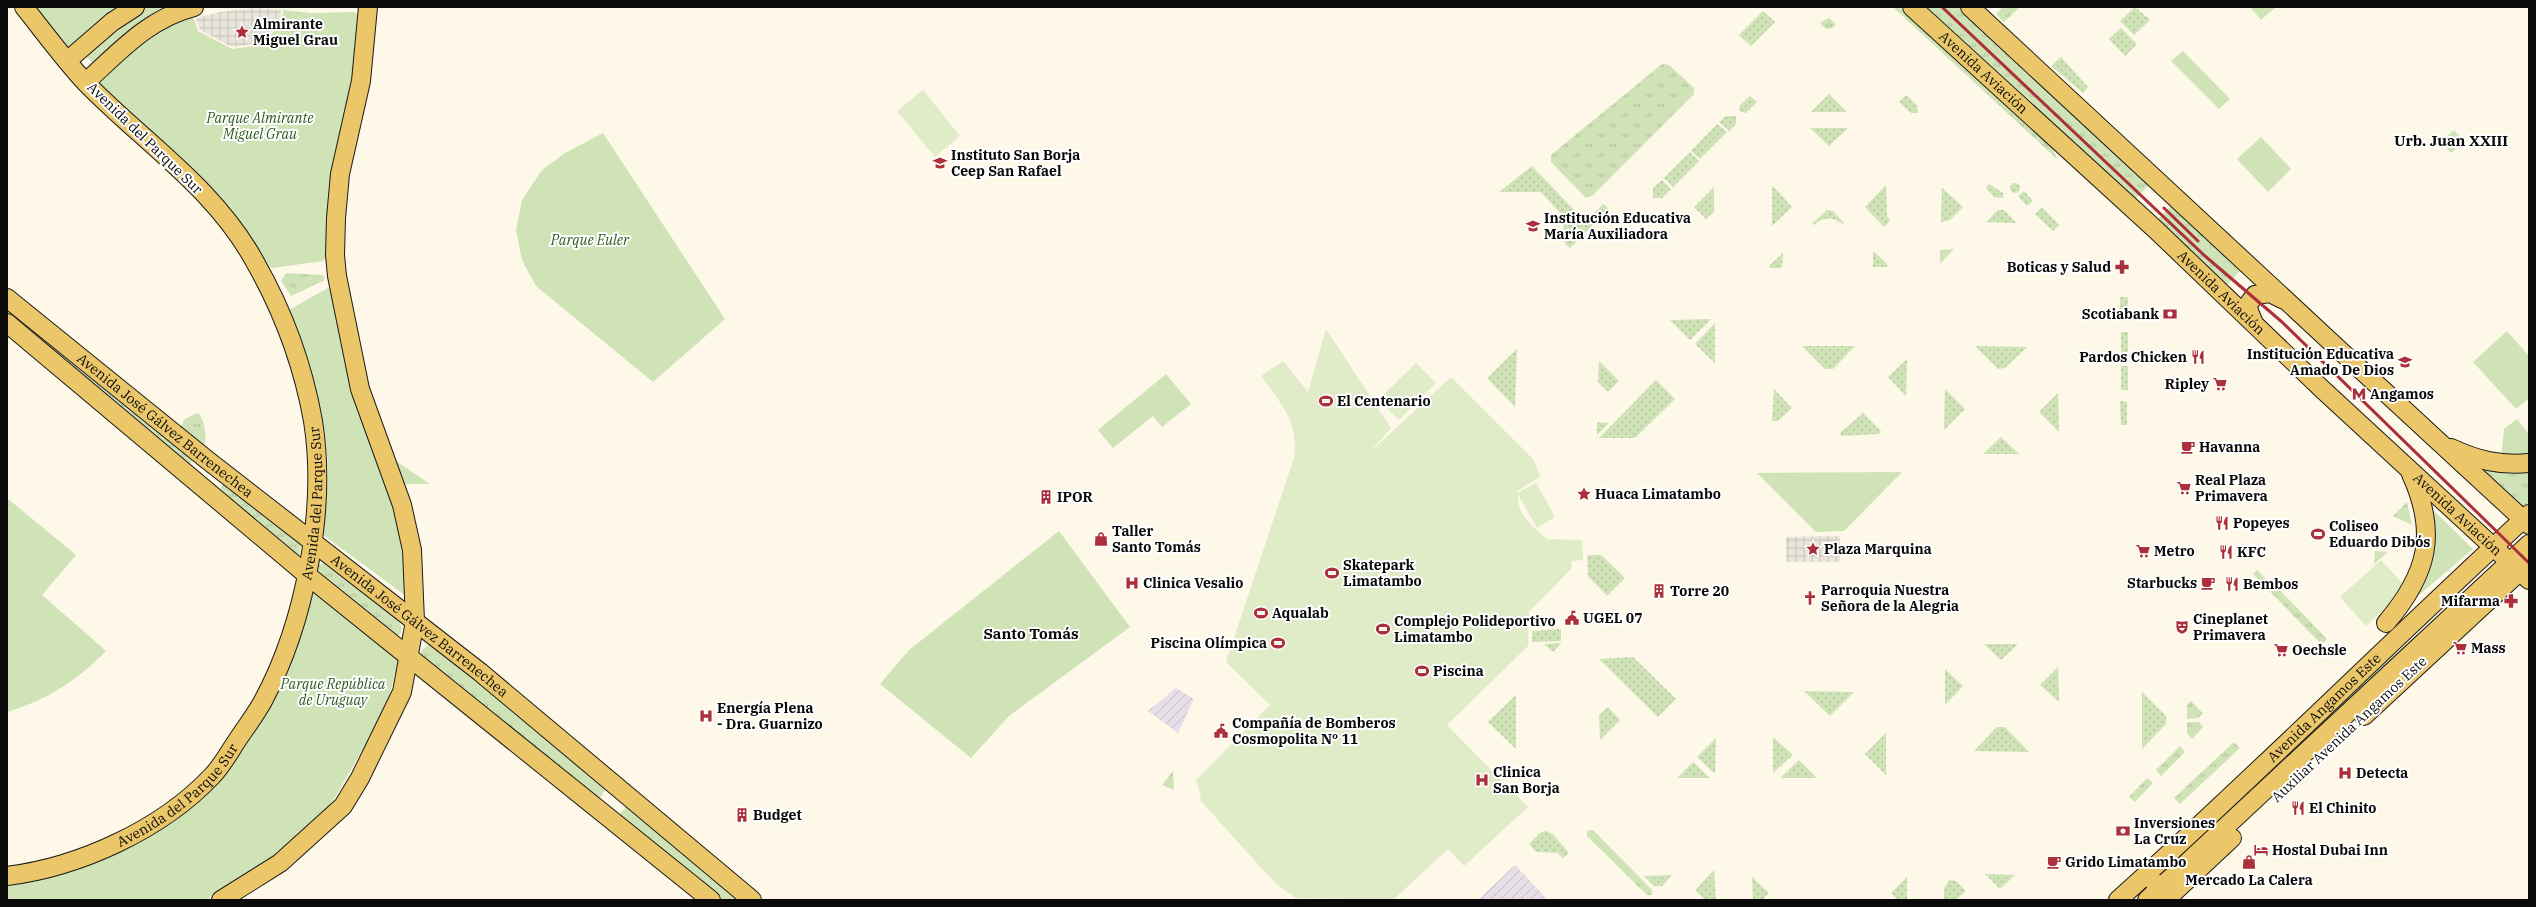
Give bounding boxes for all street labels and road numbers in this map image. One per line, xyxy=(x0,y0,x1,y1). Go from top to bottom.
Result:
street label: Avenida Aviación xyxy=(1935,27,2032,118)
street label: Avenida del Parque Sur xyxy=(84,78,207,198)
street label: Avenida Aviación xyxy=(2174,247,2269,339)
street label: Avenida José Gálvez Barrenechea xyxy=(73,349,257,502)
street label: Avenida del Parque Sur xyxy=(297,425,326,581)
street label: Avenida Aviación xyxy=(2410,469,2506,560)
street label: Avenida José Gálvez Barrenechea xyxy=(327,551,512,701)
street label: Avenida Angamos Este xyxy=(2263,649,2385,766)
street label: Auxiliar Avenida Angamos Este xyxy=(2268,652,2430,806)
street label: Avenida del Parque Sur xyxy=(114,740,242,851)

